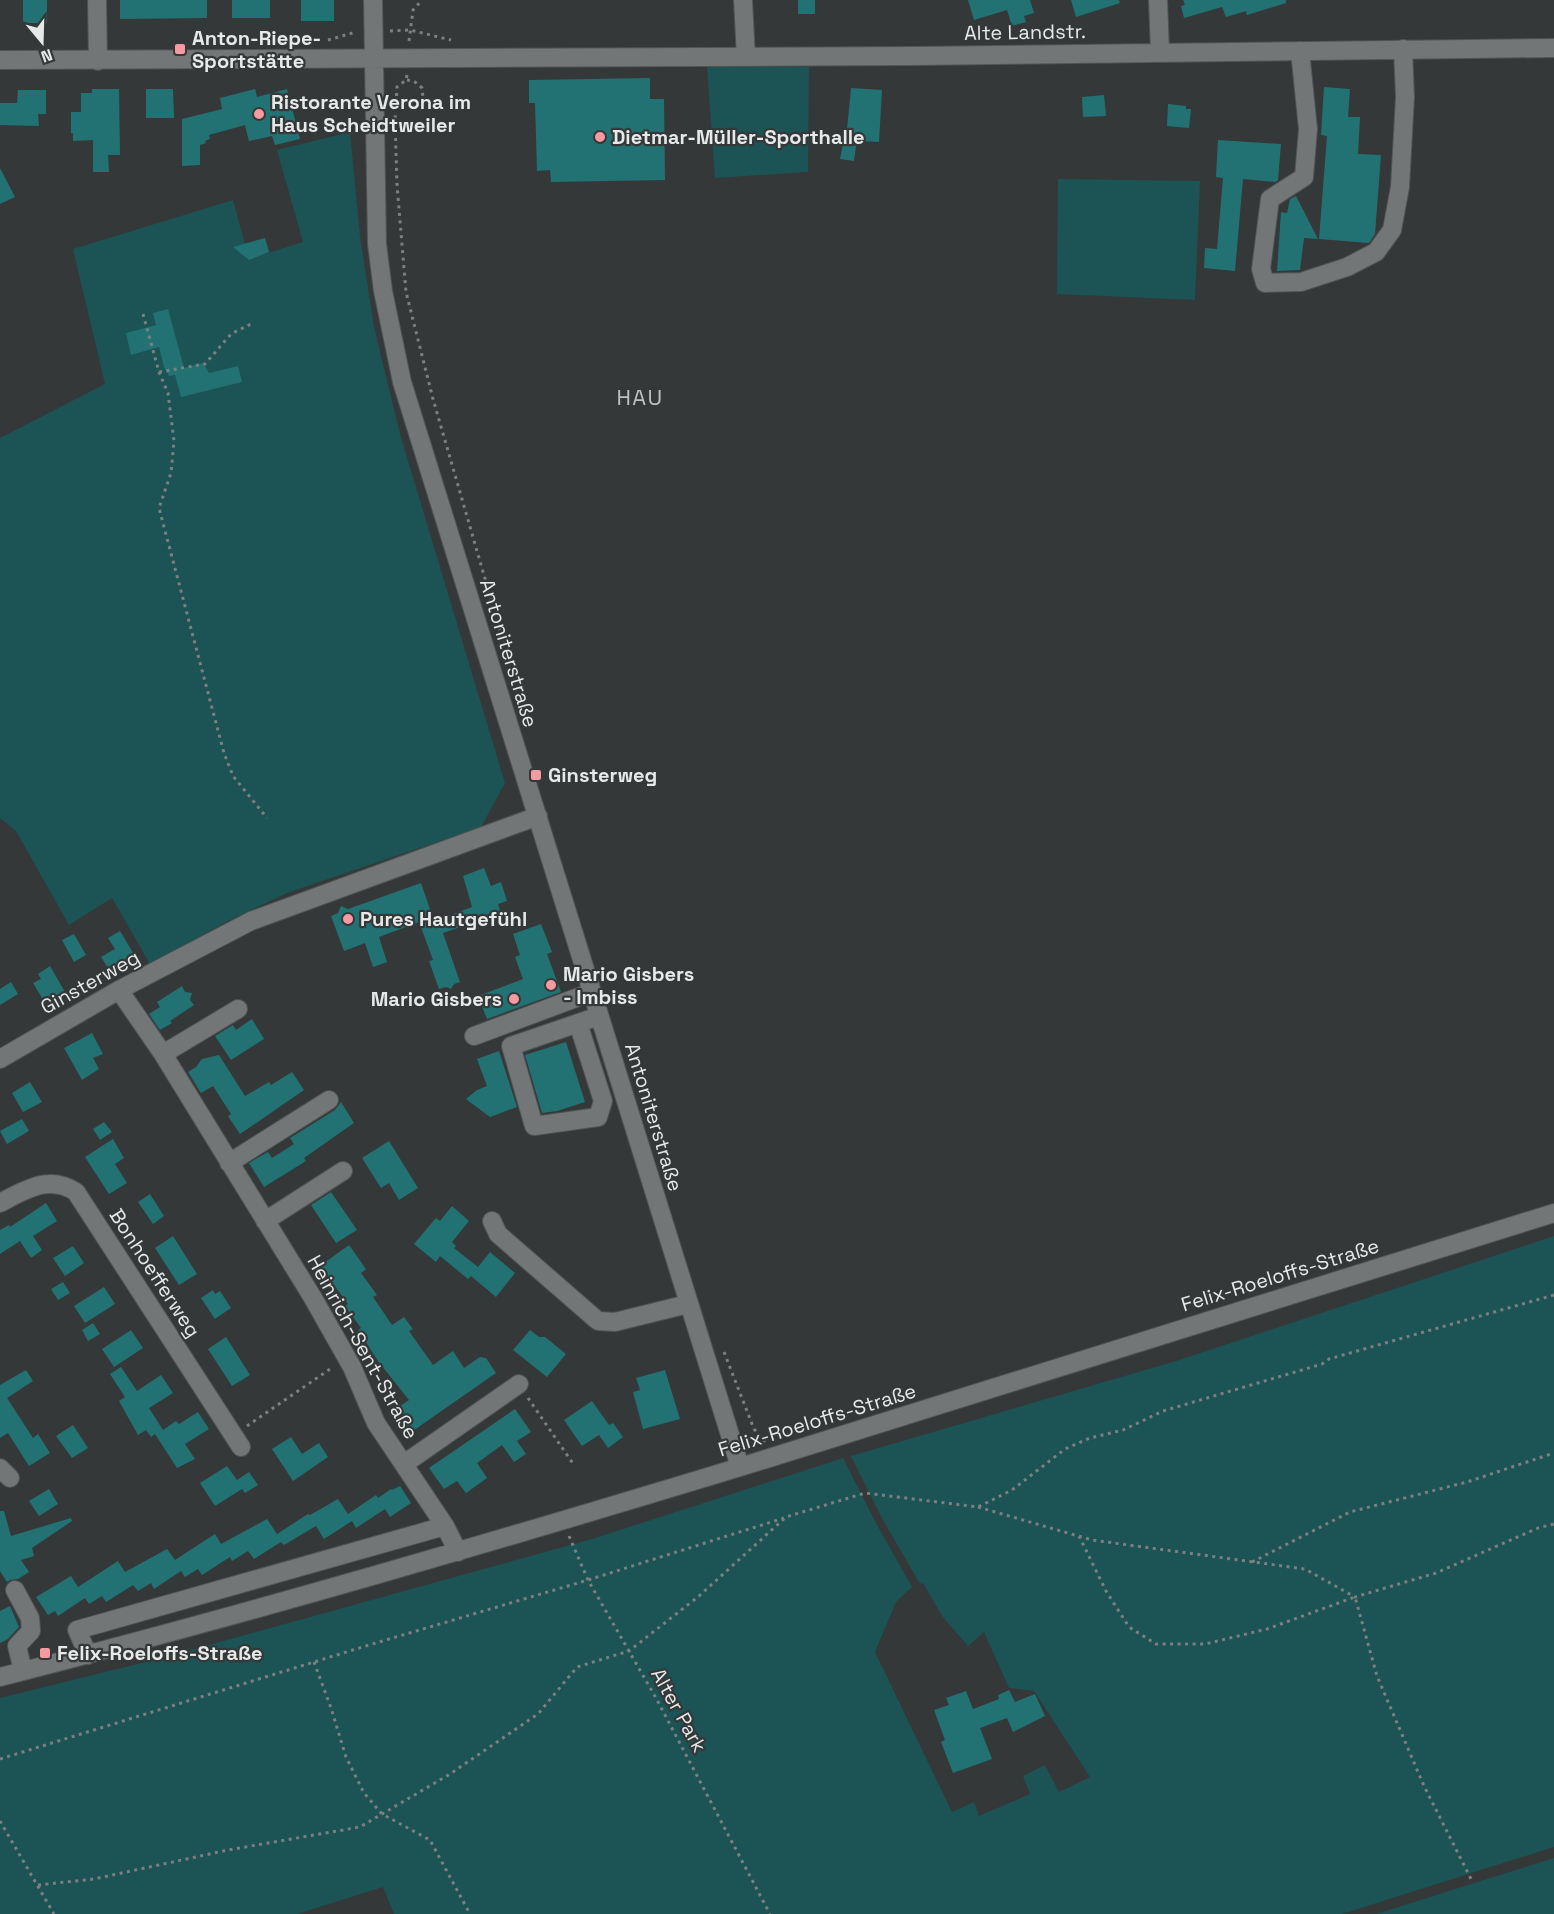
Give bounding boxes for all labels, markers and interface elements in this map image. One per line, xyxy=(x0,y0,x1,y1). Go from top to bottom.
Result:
north arrow xyxy=(12,12,72,72)
street label: Alte Landstr. xyxy=(964,18,1086,46)
place label: Anton-Riepe- Sportstätte xyxy=(192,25,321,74)
marker: Anton-Riepe- Sportstätte xyxy=(173,42,187,56)
text: N xyxy=(38,44,55,67)
place label: Ristorante Verona im Haus Scheidtweiler xyxy=(271,89,471,138)
marker: Ristorante Verona im Haus Scheidtweiler xyxy=(252,107,266,121)
place label: Dietmar-Müller-Sporthalle xyxy=(612,124,865,150)
marker: Dietmar-Müller-Sporthalle xyxy=(593,130,607,144)
district label: HAU xyxy=(616,383,664,411)
street label: Antoniterstraße xyxy=(474,576,544,730)
place label: Ginsterweg xyxy=(548,762,657,788)
marker: Ginsterweg xyxy=(529,768,543,782)
place label: Pures Hautgefühl xyxy=(360,906,527,932)
marker: Pures Hautgefühl xyxy=(341,912,355,926)
street label: Ginsterweg xyxy=(36,944,144,1020)
place label: Mario Gisbers - Imbiss xyxy=(563,961,694,1010)
marker: Mario Gisbers - Imbiss xyxy=(544,978,558,992)
place label: Mario Gisbers xyxy=(371,986,502,1012)
marker: Mario Gisbers xyxy=(507,992,521,1006)
street label: Antoniterstraße xyxy=(619,1040,689,1194)
street label: Bonhoefferweg xyxy=(104,1204,206,1342)
street label: Felix-Roeloffs-Straße xyxy=(1178,1233,1382,1317)
street label: Heinrich-Sent-Straße xyxy=(302,1250,424,1444)
street label: Felix-Roeloffs-Straße xyxy=(715,1378,919,1462)
place label: Felix-Roeloffs-Straße xyxy=(57,1640,263,1666)
marker: Felix-Roeloffs-Straße xyxy=(38,1646,52,1660)
street label: Alter Park xyxy=(645,1663,713,1757)

